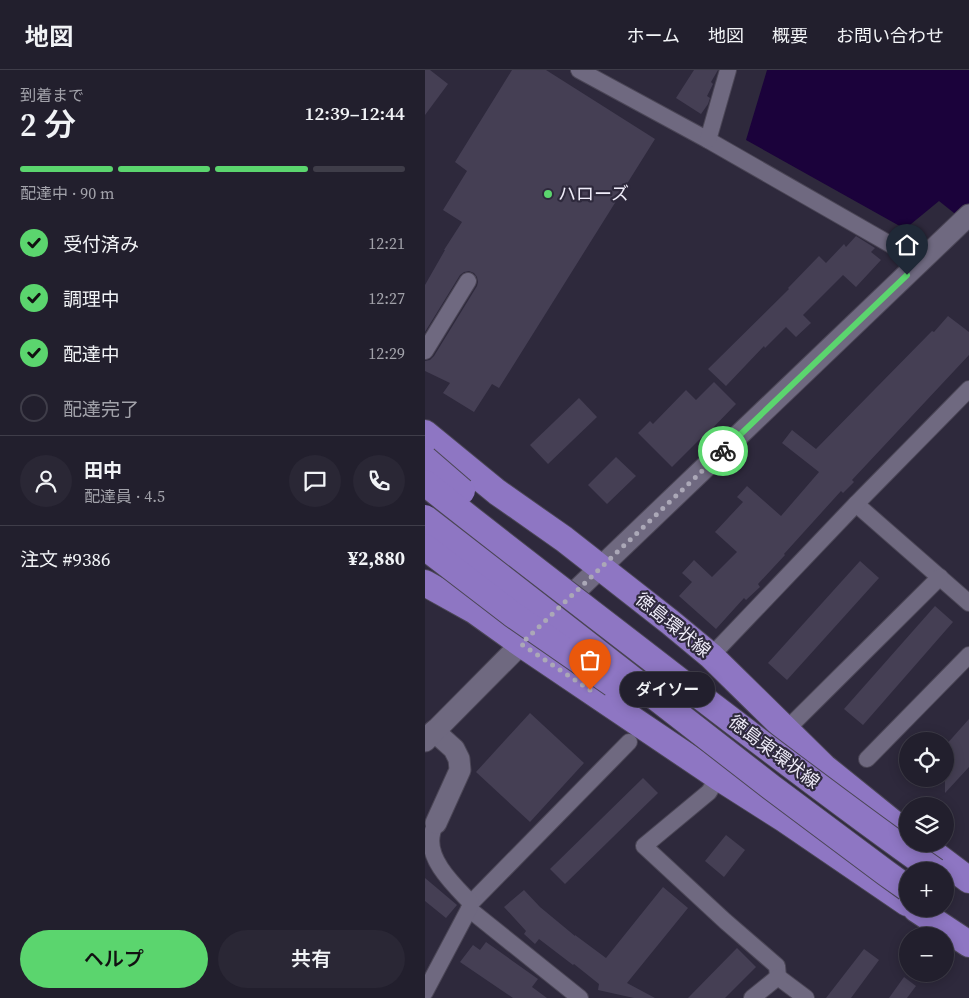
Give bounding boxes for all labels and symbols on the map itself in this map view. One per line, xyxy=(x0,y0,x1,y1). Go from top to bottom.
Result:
place label: ハローズ xyxy=(558,181,629,206)
marker: ハローズ xyxy=(542,188,554,200)
pin xyxy=(886,224,928,275)
courier xyxy=(698,426,748,476)
street label: 徳島環状線 xyxy=(630,587,716,663)
pin xyxy=(569,639,611,690)
callout: ダイソー xyxy=(620,672,715,708)
street label: 徳島東環状線 xyxy=(724,709,825,794)

